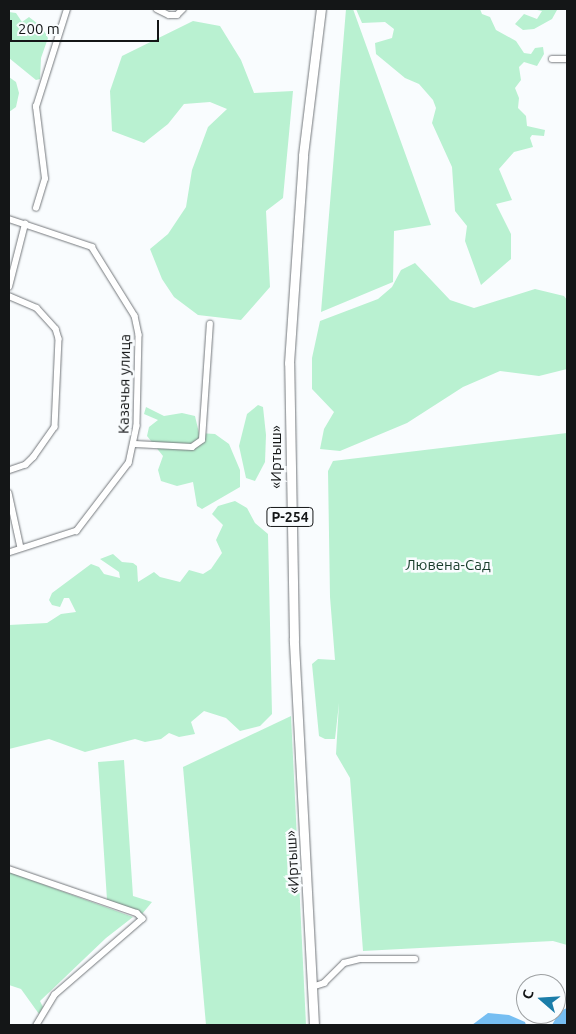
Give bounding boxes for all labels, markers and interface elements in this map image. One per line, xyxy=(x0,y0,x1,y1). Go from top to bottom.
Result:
scale bar xyxy=(12,10,161,42)
text: 200 m xyxy=(18,20,60,37)
street label: Казачья улица xyxy=(114,334,134,434)
street label: «Иртыш» xyxy=(267,425,285,489)
road number: Р-254 xyxy=(266,506,314,528)
park label: Лювена-Сад xyxy=(405,556,491,574)
street label: «Иртыш» xyxy=(281,830,303,894)
north arrow xyxy=(516,974,566,1024)
text: С xyxy=(519,988,537,1001)

